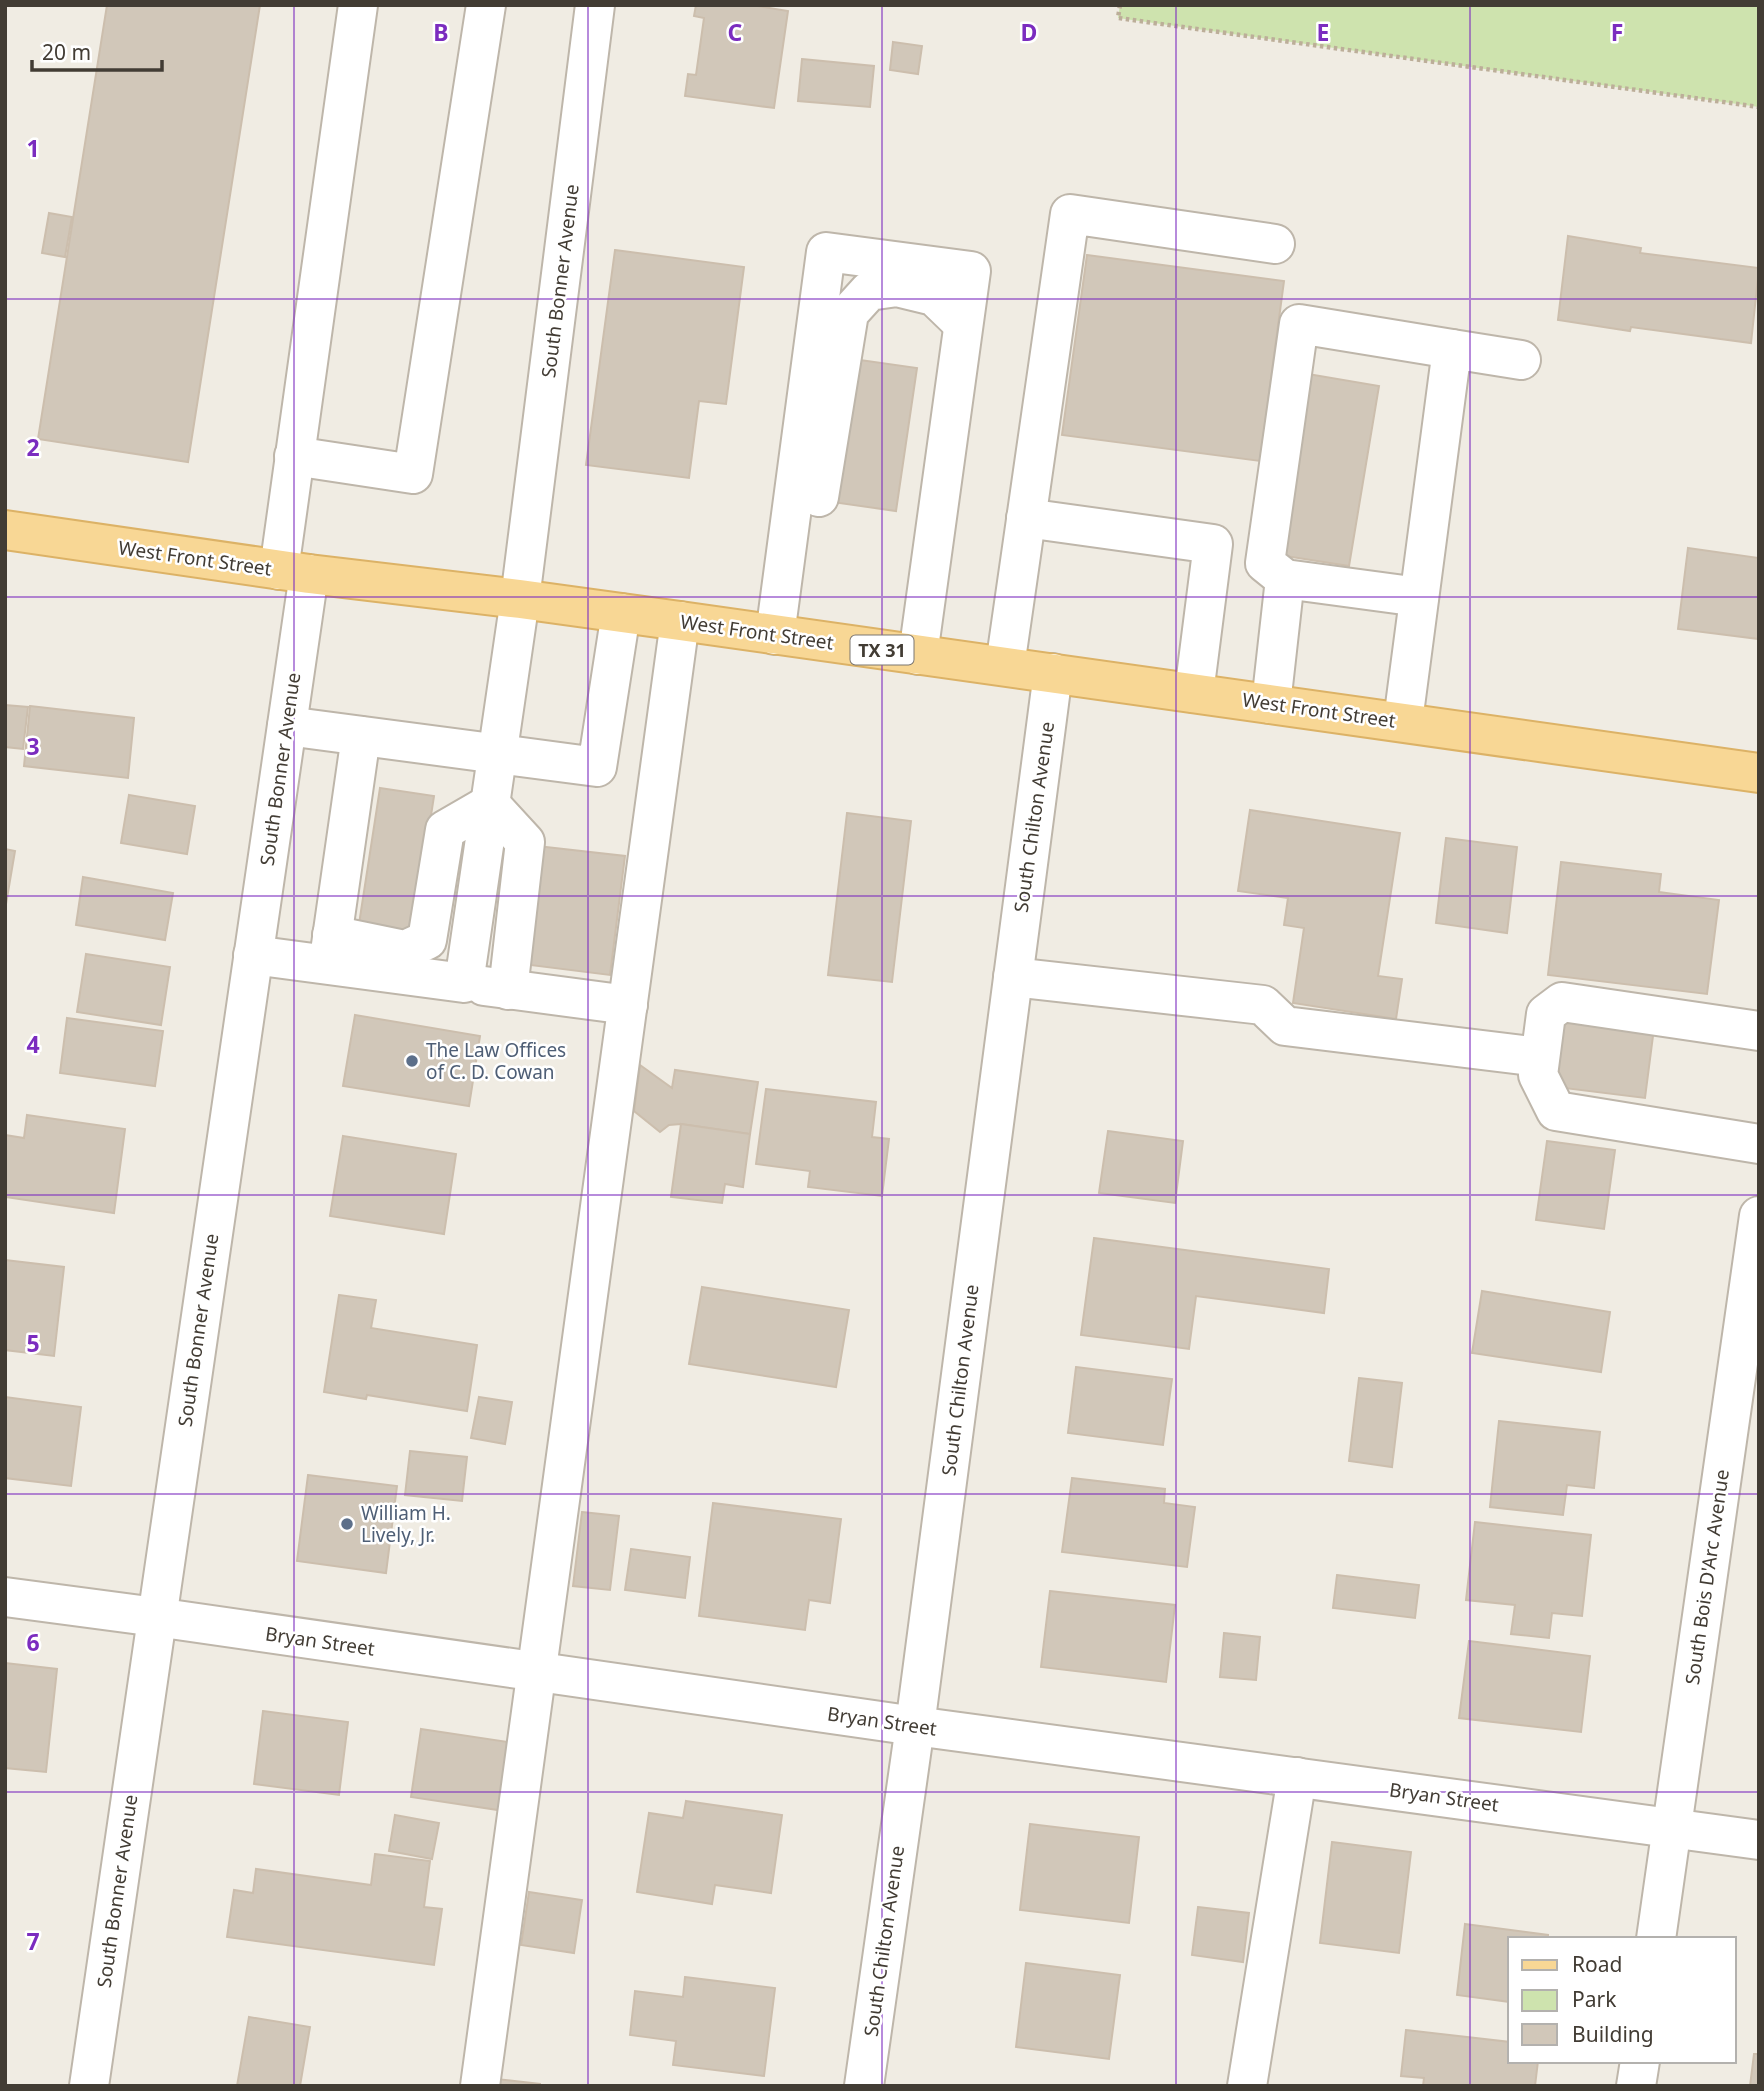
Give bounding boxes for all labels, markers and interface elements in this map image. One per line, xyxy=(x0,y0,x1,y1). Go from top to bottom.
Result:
text: B xyxy=(433,16,449,48)
text: C xyxy=(728,16,743,48)
text: D xyxy=(1021,16,1037,48)
text: E xyxy=(1317,16,1329,48)
text: F xyxy=(1611,16,1623,48)
scale bar xyxy=(32,28,161,72)
text: 20 m xyxy=(42,38,91,66)
text: 1 xyxy=(26,132,40,164)
street label: South Bonner Avenue xyxy=(535,183,585,379)
text: 2 xyxy=(26,431,40,463)
street label: West Front Street xyxy=(117,534,273,582)
street label: West Front Street xyxy=(679,608,835,656)
road number: TX 31 xyxy=(850,636,914,664)
street label: South Bonner Avenue xyxy=(254,671,306,867)
street label: West Front Street xyxy=(1241,686,1397,734)
street label: South Chilton Avenue xyxy=(1008,720,1060,914)
text: 3 xyxy=(26,730,40,762)
text: 4 xyxy=(26,1028,40,1060)
place label: The Law Offices of C. D. Cowan xyxy=(426,1037,566,1085)
marker: The Law Offices of C. D. Cowan xyxy=(404,1053,420,1069)
street label: South Bonner Avenue xyxy=(172,1232,224,1428)
street label: South Chilton Avenue xyxy=(935,1283,985,1477)
text: 5 xyxy=(26,1327,40,1359)
street label: South Bois D'Arc Avenue xyxy=(1679,1468,1735,1686)
place label: William H. Lively, Jr. xyxy=(361,1500,451,1548)
marker: William H. Lively, Jr. xyxy=(339,1516,355,1532)
street label: Bryan Street xyxy=(264,1620,377,1662)
text: 6 xyxy=(26,1626,40,1658)
street label: Bryan Street xyxy=(826,1700,939,1742)
street label: Bryan Street xyxy=(1388,1776,1501,1818)
street label: South Bonner Avenue xyxy=(91,1793,143,1989)
street label: South Chilton Avenue xyxy=(858,1844,910,2038)
text: 7 xyxy=(26,1925,40,1957)
legend xyxy=(1508,1937,1736,2063)
text: Road xyxy=(1572,1950,1622,1978)
text: Park xyxy=(1572,1985,1617,2013)
text: Building xyxy=(1572,2020,1654,2048)

